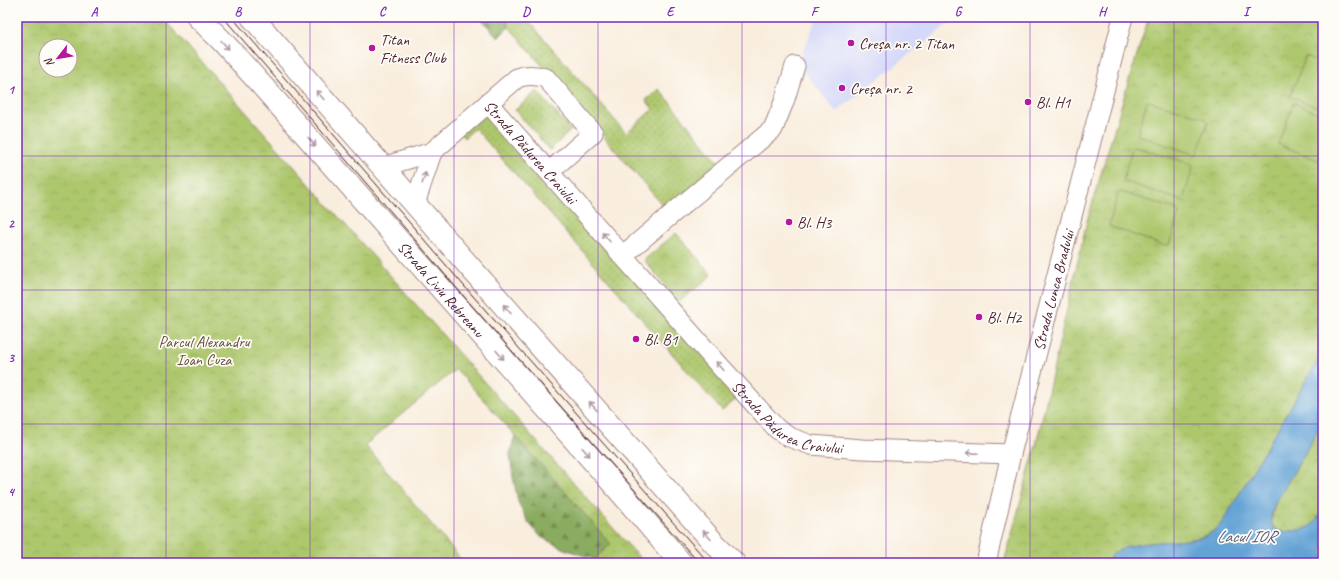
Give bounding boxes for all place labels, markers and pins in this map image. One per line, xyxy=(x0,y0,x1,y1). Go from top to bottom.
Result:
place label: Titan Fitness Club xyxy=(380,30,447,68)
place label: Creșa nr. 2 Titan xyxy=(859,34,955,54)
marker: Creșa nr. 2 Titan xyxy=(846,38,856,48)
marker: Titan Fitness Club xyxy=(367,43,377,53)
place label: Creșa nr. 2 xyxy=(850,79,914,99)
marker: Creșa nr. 2 xyxy=(837,83,847,93)
place label: Bl. H1 xyxy=(1036,93,1071,113)
marker: Bl. H1 xyxy=(1023,97,1033,107)
place label: Bl. H3 xyxy=(797,213,833,233)
marker: Bl. H3 xyxy=(784,217,794,227)
place label: Bl. H2 xyxy=(987,308,1023,328)
marker: Bl. H2 xyxy=(974,312,984,322)
place label: Bl. B1 xyxy=(644,330,679,350)
marker: Bl. B1 xyxy=(631,334,641,344)

